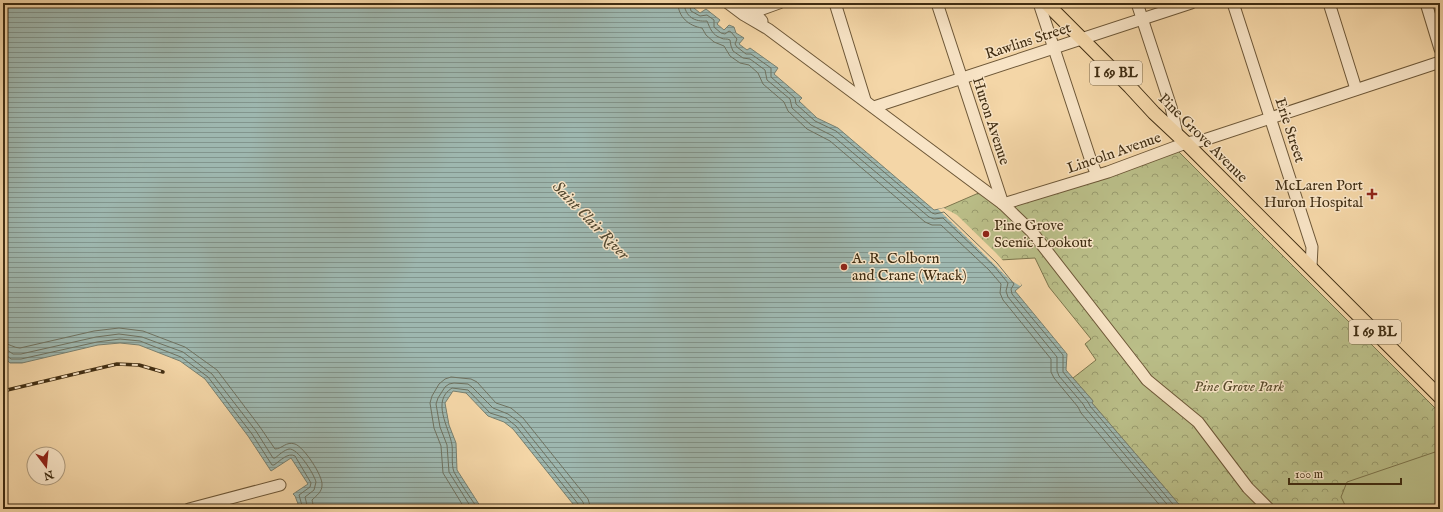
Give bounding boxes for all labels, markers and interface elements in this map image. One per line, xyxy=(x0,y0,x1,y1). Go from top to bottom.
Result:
street label: Rawlins Street xyxy=(983,18,1073,64)
road number: I 69 BL xyxy=(1090,61,1142,85)
street label: Huron Avenue xyxy=(968,75,1014,167)
street label: Pine Grove Avenue xyxy=(1154,89,1252,187)
street label: Erie Street xyxy=(1271,95,1309,165)
street label: Lincoln Avenue xyxy=(1064,128,1164,178)
place label: McLaren Port Huron Hospital xyxy=(1264,176,1364,212)
water label: Saint Clair River xyxy=(548,178,634,266)
marker: McLaren Port Huron Hospital xyxy=(1366,188,1378,200)
place label: Pine Grove Scenic Lookout xyxy=(994,216,1092,252)
marker: Pine Grove Scenic Lookout xyxy=(981,229,991,239)
place label: A. R. Colborn and Crane (Wrack) xyxy=(851,249,967,285)
marker: A. R. Colborn and Crane (Wrack) xyxy=(839,262,849,272)
road number: I 69 BL xyxy=(1349,320,1401,344)
park label: Pine Grove Park xyxy=(1194,377,1284,396)
north arrow xyxy=(26,446,66,486)
scale bar xyxy=(1289,460,1401,486)
text: N xyxy=(42,466,56,483)
text: 100 m xyxy=(1295,467,1323,482)

